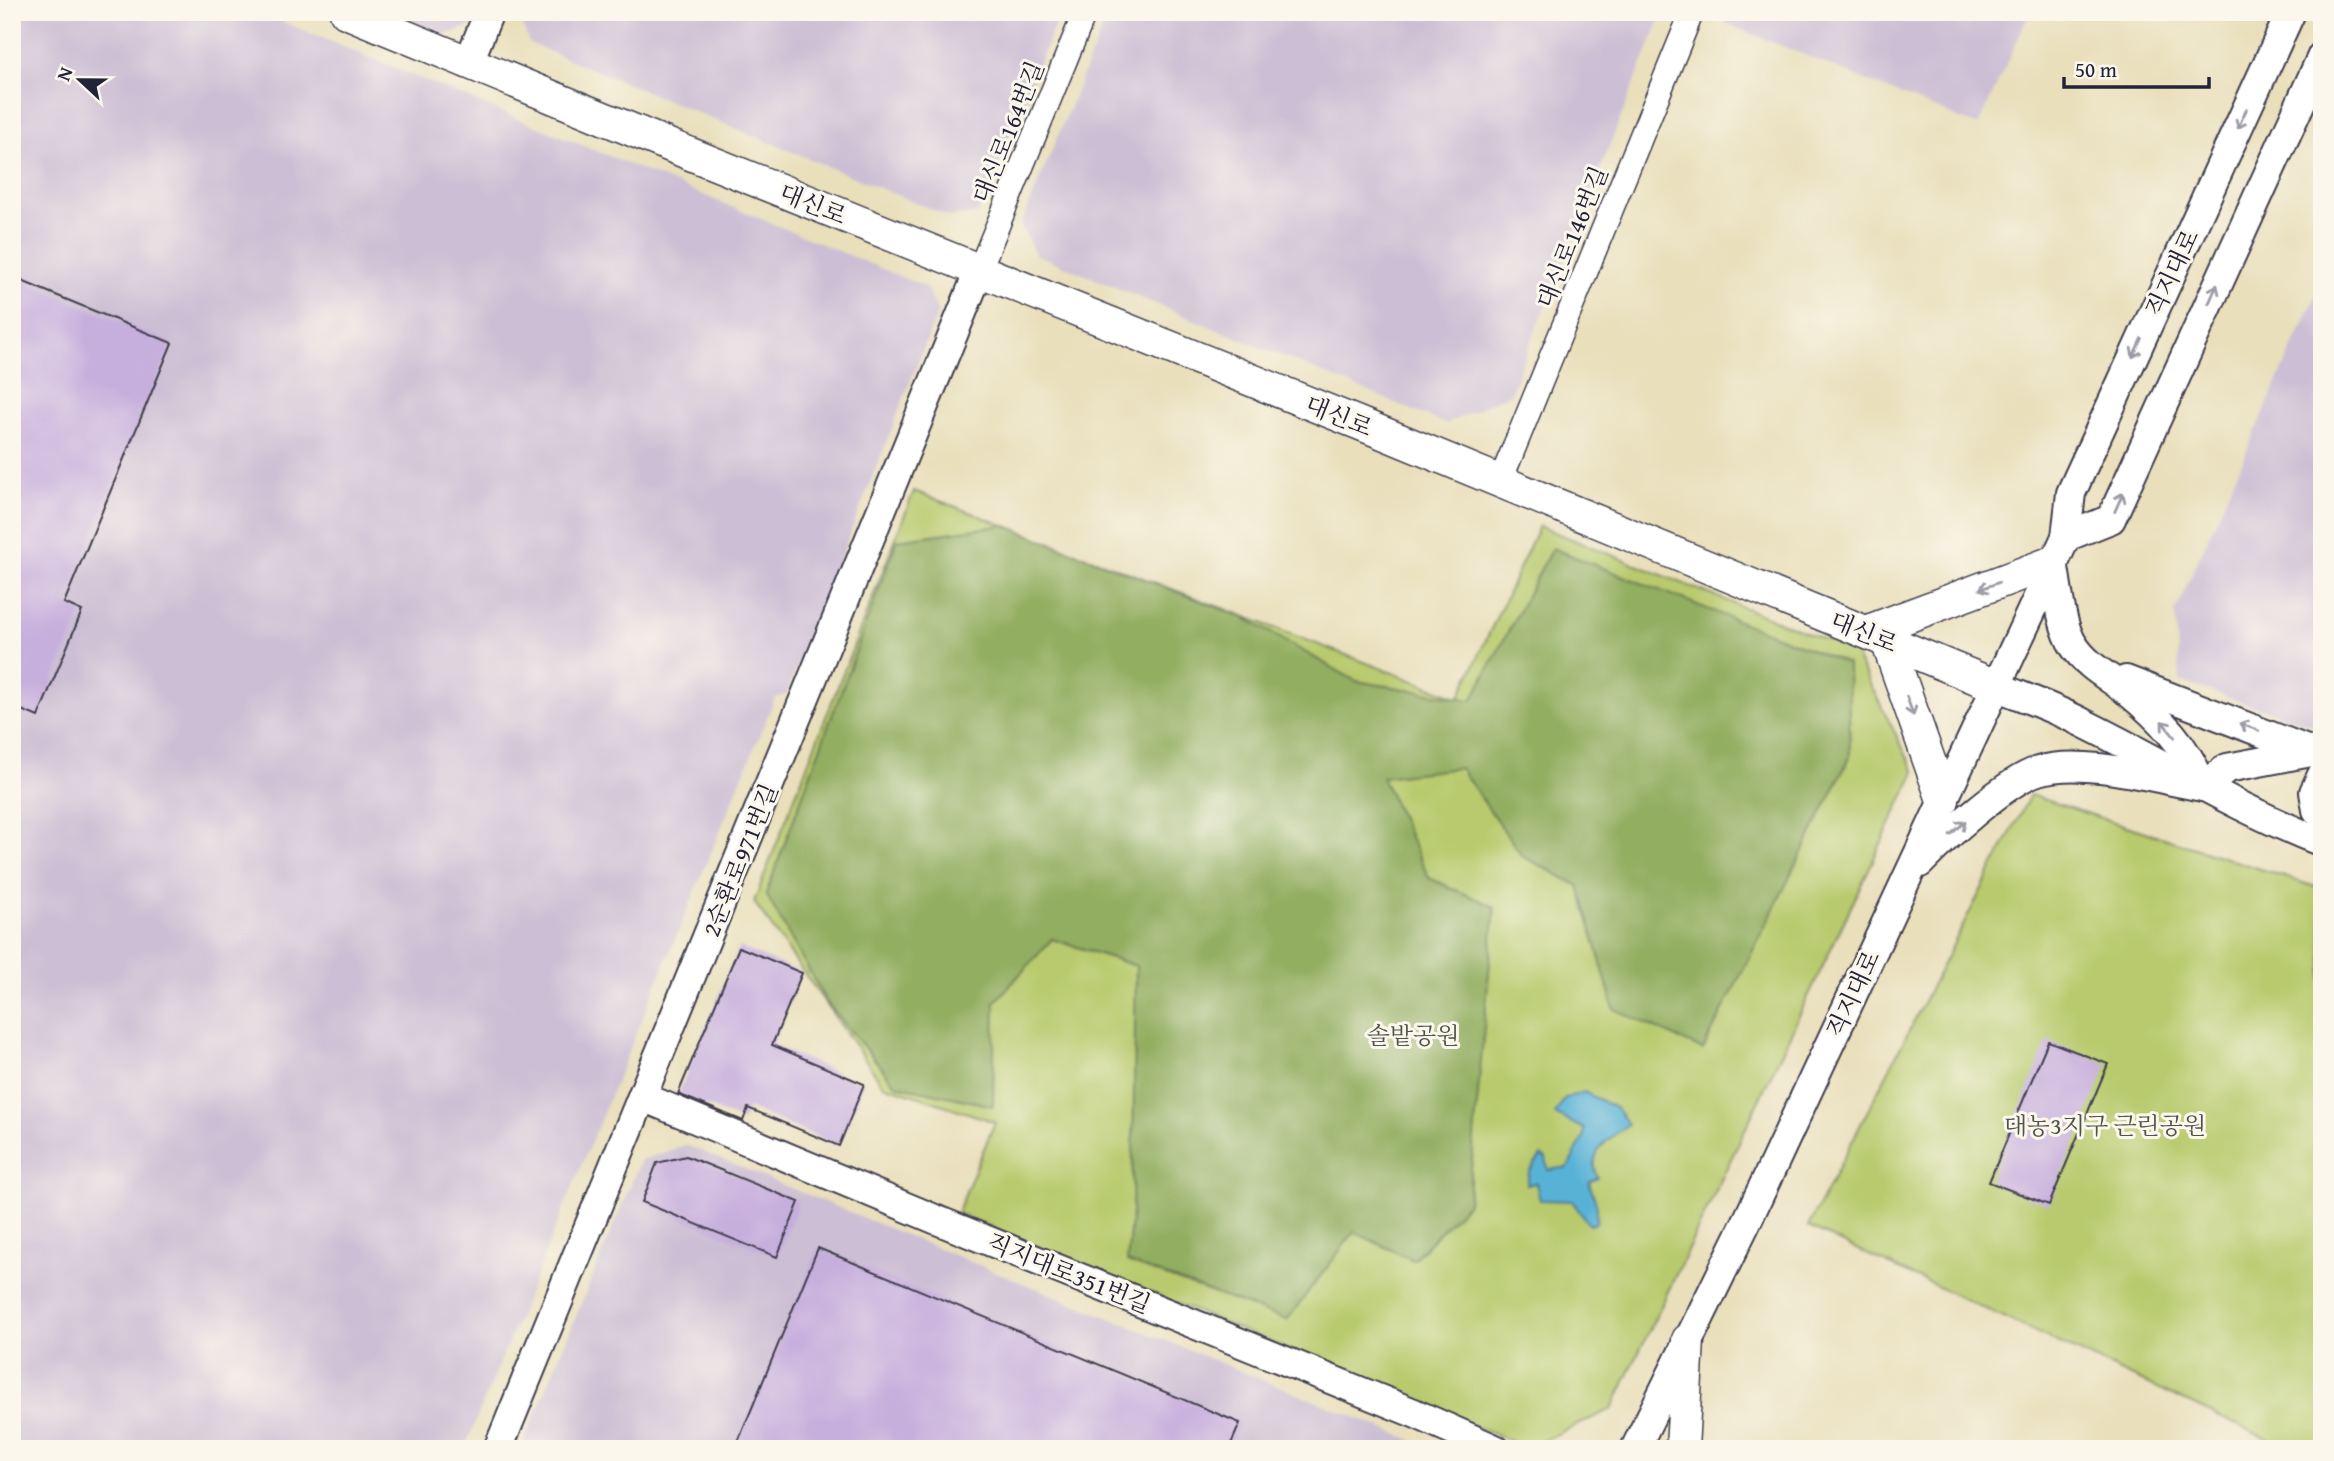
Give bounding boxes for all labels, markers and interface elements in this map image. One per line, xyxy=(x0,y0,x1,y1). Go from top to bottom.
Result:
north arrow xyxy=(46,46,116,116)
scale bar xyxy=(2064,46,2210,90)
text: 50 m xyxy=(2075,54,2117,85)
street label: 대신로164번길 xyxy=(964,56,1052,208)
text: N xyxy=(49,62,80,85)
one-way arrow xyxy=(2235,108,2248,129)
street label: 대신로146번길 xyxy=(1528,161,1616,313)
street label: 대신로 xyxy=(774,175,852,233)
street label: 직지대로 xyxy=(2137,224,2207,322)
one-way arrow xyxy=(2207,284,2220,306)
one-way arrow xyxy=(2130,337,2143,358)
street label: 대신로 xyxy=(1300,387,1378,445)
one-way arrow xyxy=(2113,491,2126,513)
one-way arrow xyxy=(1979,581,2001,594)
street label: 대신로 xyxy=(1825,603,1903,661)
one-way arrow xyxy=(1905,694,1917,716)
one-way arrow xyxy=(2160,720,2176,738)
one-way arrow xyxy=(2238,720,2260,733)
street label: 2순환로971번길 xyxy=(693,778,787,942)
one-way arrow xyxy=(1948,820,1966,836)
street label: 직지대로 xyxy=(1818,945,1888,1043)
park label: 솔밭공원 xyxy=(1367,1018,1459,1053)
park label: 대농3지구 근린공원 xyxy=(2004,1108,2206,1143)
street label: 직지대로351번길 xyxy=(982,1224,1156,1322)

